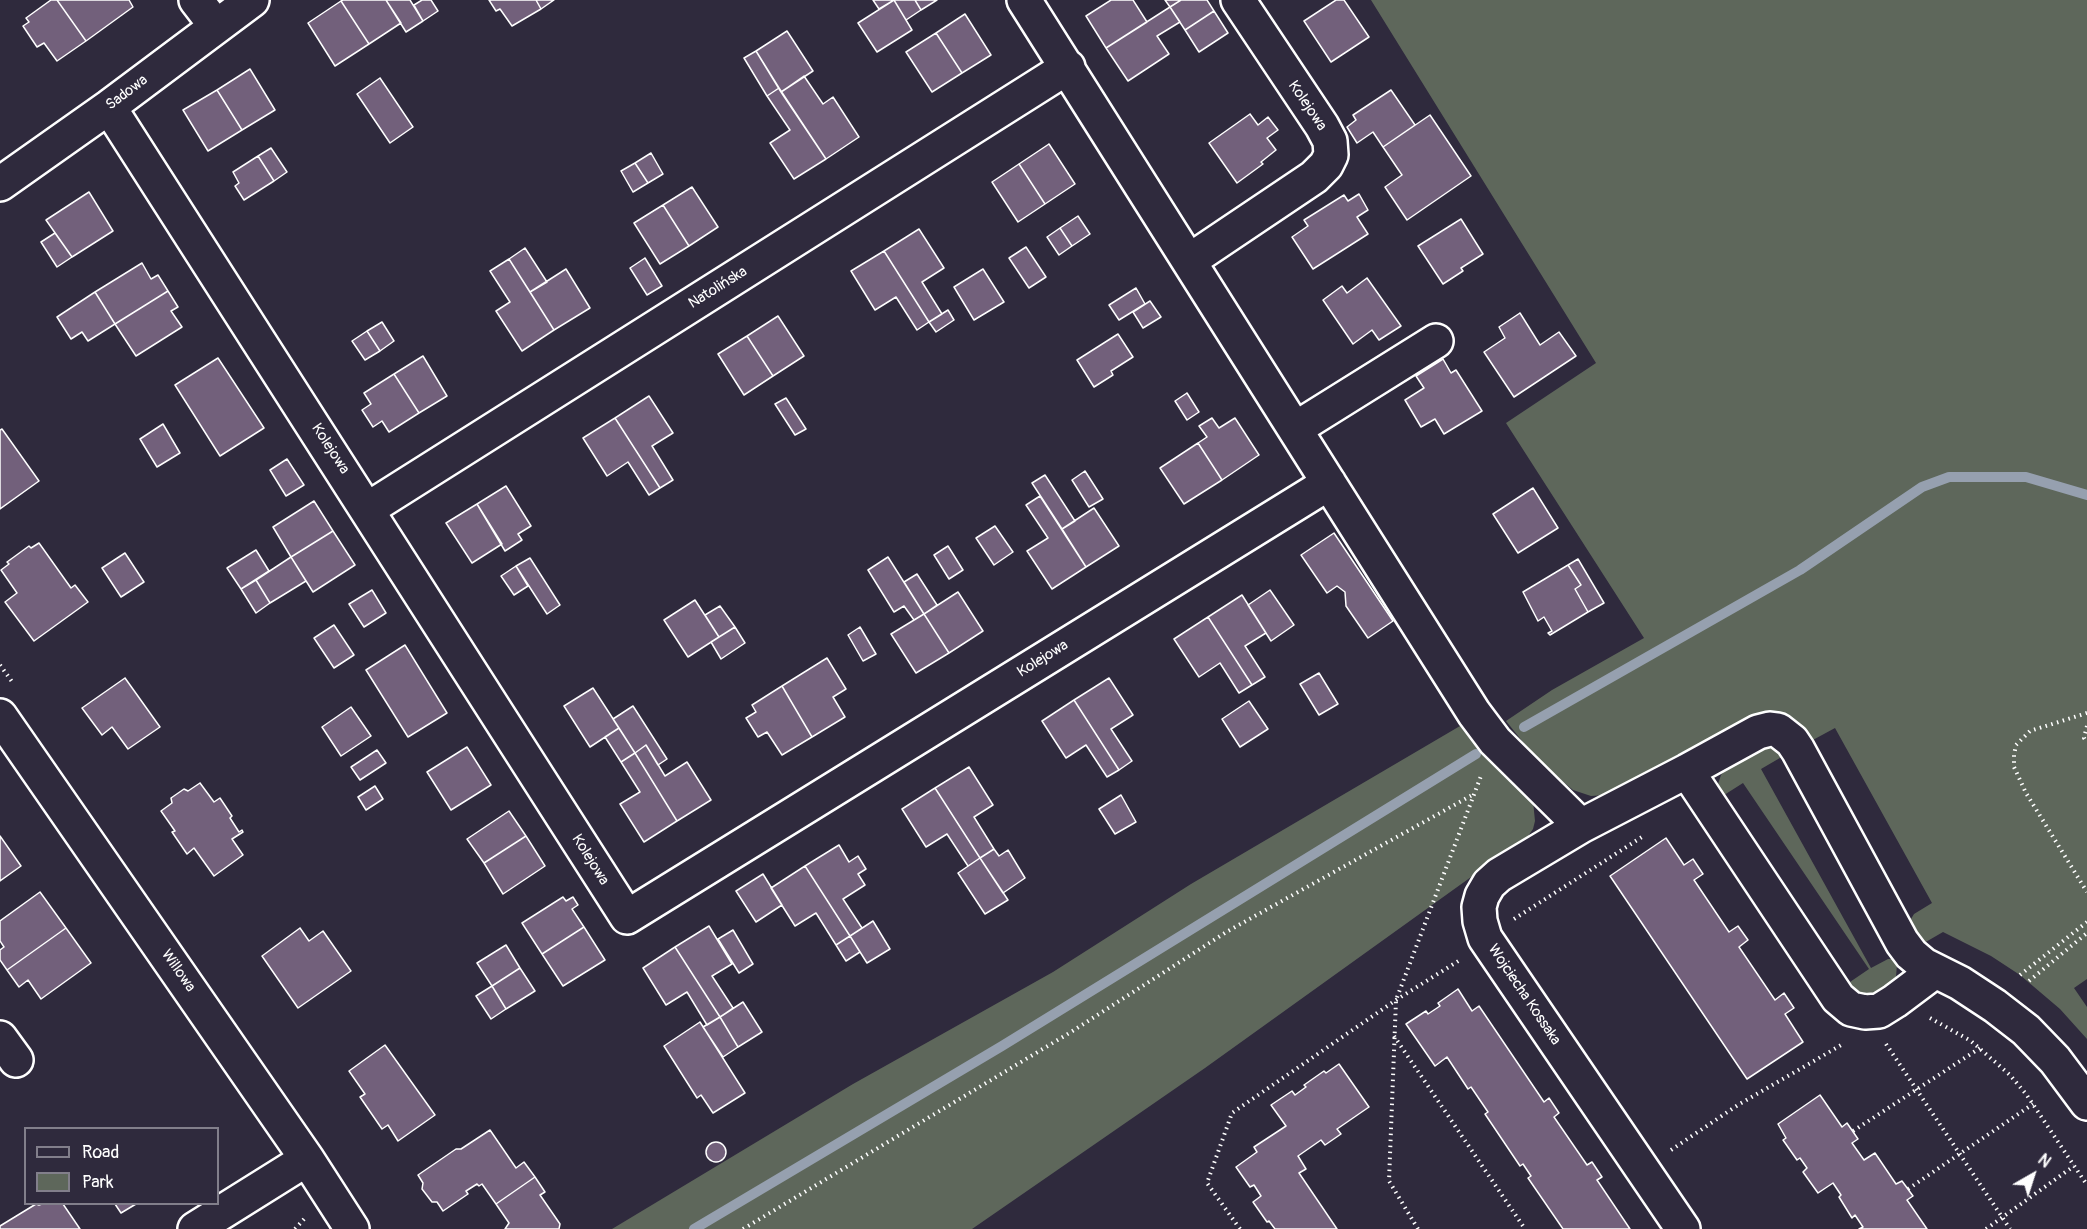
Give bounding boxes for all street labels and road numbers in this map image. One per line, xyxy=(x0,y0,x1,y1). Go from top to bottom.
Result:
street label: Sadowa xyxy=(103,71,151,115)
street label: Kolejowa xyxy=(1284,78,1330,134)
street label: Natolińska xyxy=(685,263,751,313)
street label: Kolejowa xyxy=(307,420,353,478)
street label: Kolejowa xyxy=(1014,636,1072,682)
street label: Kolejowa xyxy=(567,831,613,889)
street label: Wojciecha Kossaka xyxy=(1484,941,1564,1049)
street label: Willowa xyxy=(157,946,199,996)

